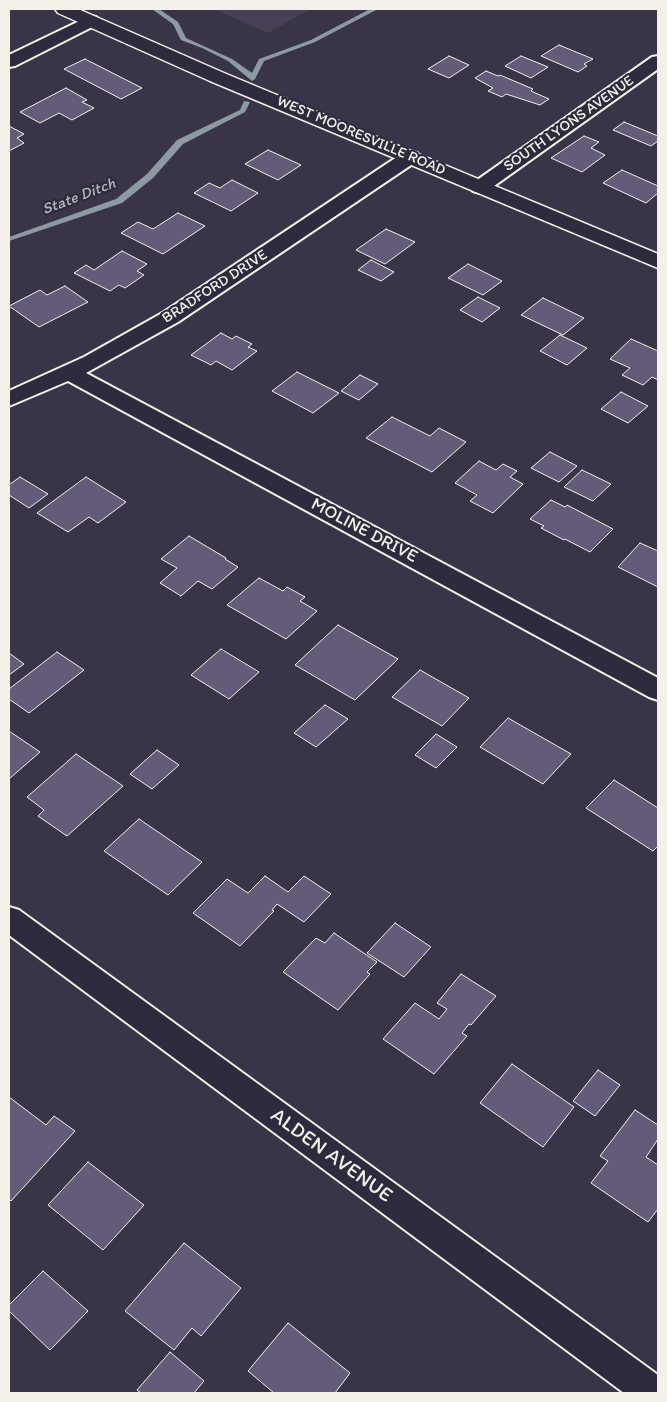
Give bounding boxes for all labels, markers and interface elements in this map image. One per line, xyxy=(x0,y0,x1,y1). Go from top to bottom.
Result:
street label: SOUTH LYONS AVENUE xyxy=(500,72,638,176)
street label: WEST MOORESVILLE ROAD xyxy=(274,92,448,180)
water label: State Ditch xyxy=(40,174,118,220)
street label: BRADFORD DRIVE xyxy=(159,246,271,328)
street label: MOLINE DRIVE xyxy=(307,494,421,568)
street label: ALDEN AVENUE xyxy=(265,1103,397,1209)

